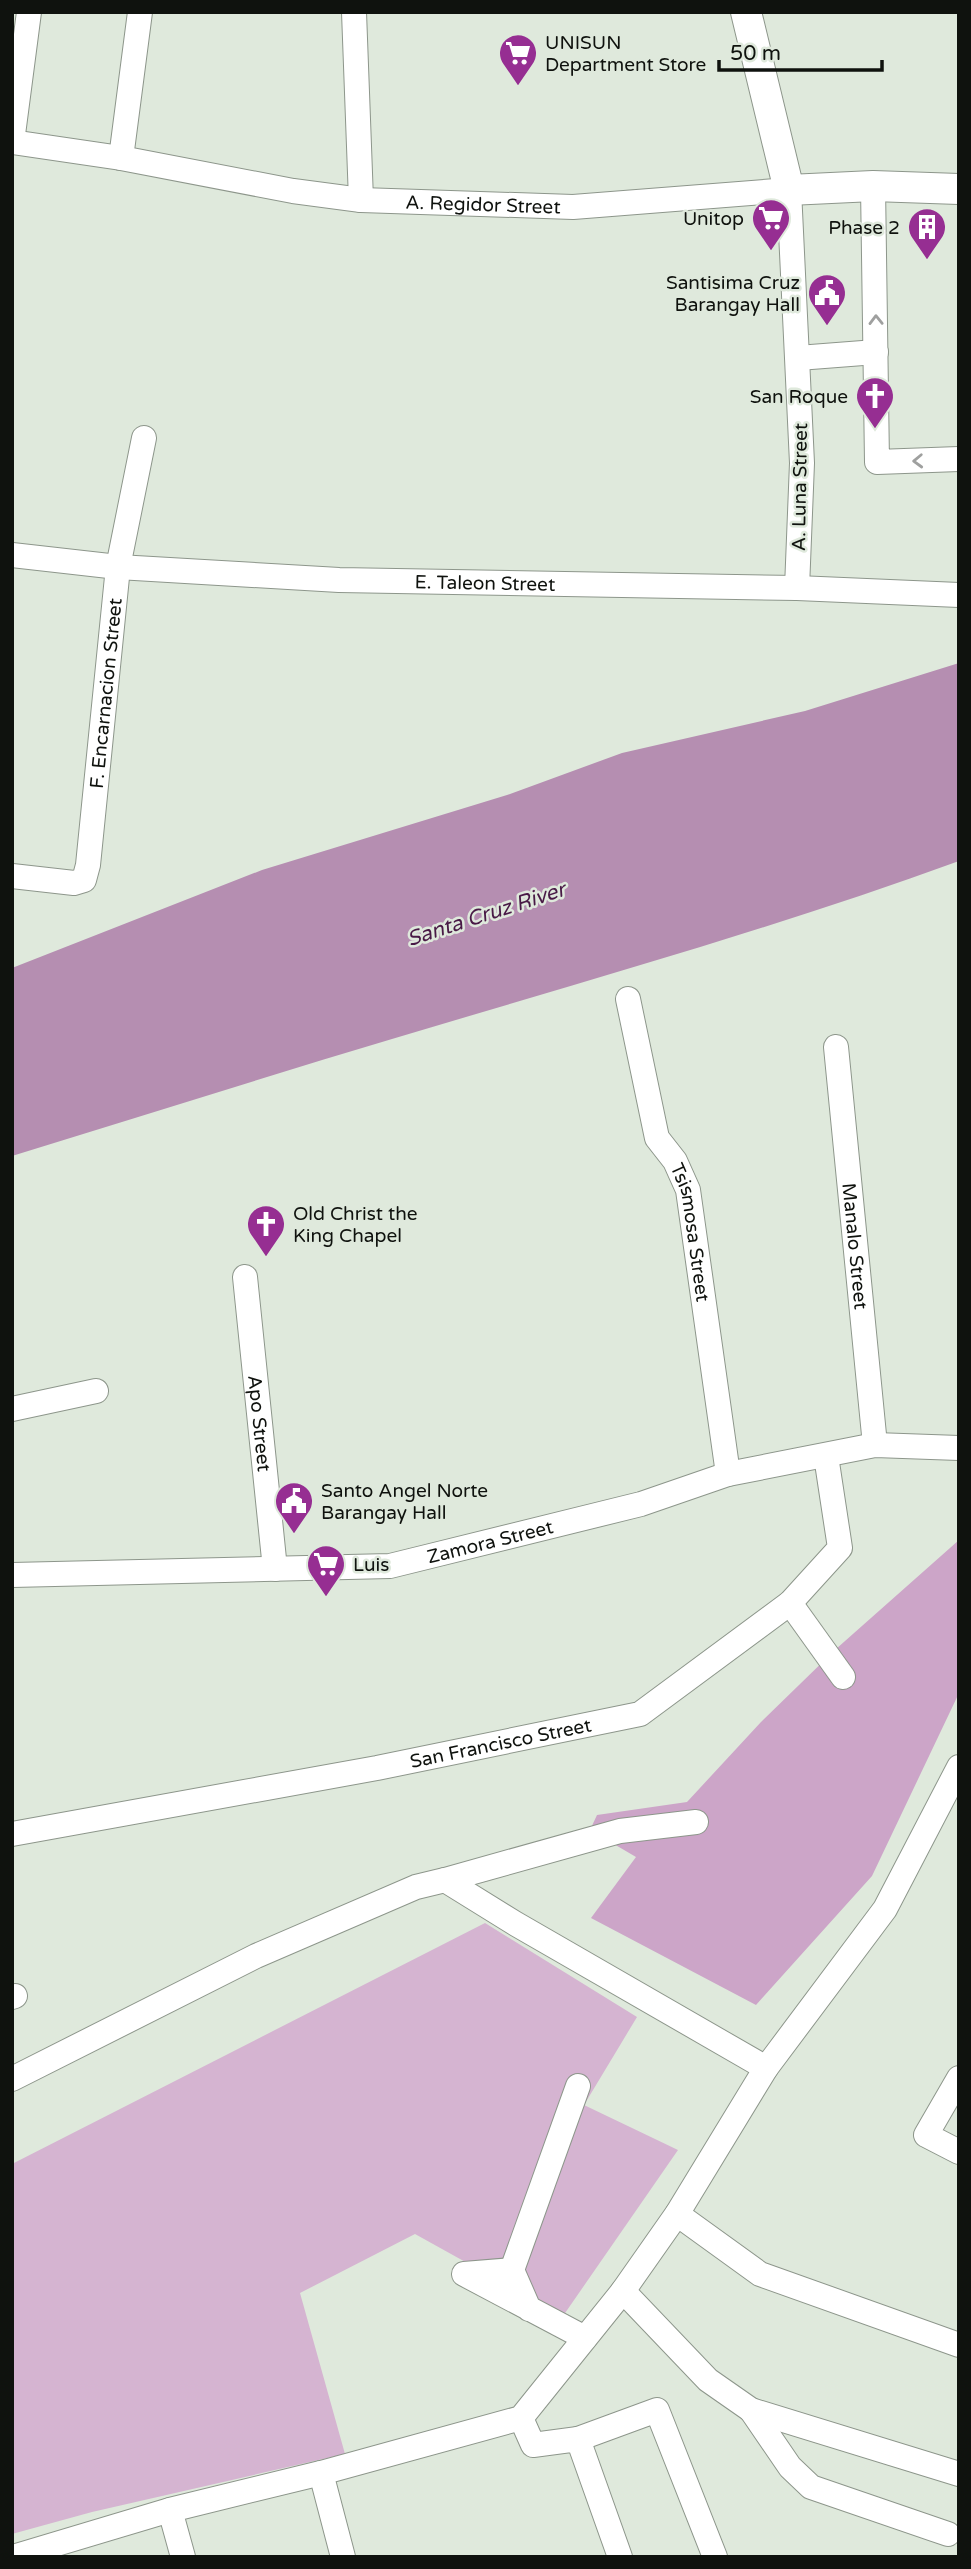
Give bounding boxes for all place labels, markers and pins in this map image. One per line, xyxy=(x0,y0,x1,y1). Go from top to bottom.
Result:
supermarket icon: UNISUN Department Store xyxy=(497,32,539,87)
place label: UNISUN Department Store xyxy=(545,32,706,76)
supermarket icon: Unitop xyxy=(750,197,792,252)
building icon: Phase 2 xyxy=(906,206,948,261)
place label: Unitop xyxy=(683,208,744,230)
place label: Phase 2 xyxy=(828,217,900,239)
place label: Santisima Cruz Barangay Hall xyxy=(666,272,800,316)
public building icon: Santisima Cruz Barangay Hall xyxy=(806,272,848,327)
church icon: San Roque xyxy=(854,375,896,430)
place label: San Roque xyxy=(750,386,848,408)
church icon: Old Christ the King Chapel xyxy=(245,1203,287,1258)
place label: Old Christ the King Chapel xyxy=(293,1203,418,1247)
public building icon: Santo Angel Norte Barangay Hall xyxy=(273,1480,315,1535)
place label: Santo Angel Norte Barangay Hall xyxy=(321,1480,488,1524)
supermarket icon: Luis xyxy=(305,1543,347,1598)
place label: Luis xyxy=(353,1554,389,1576)

